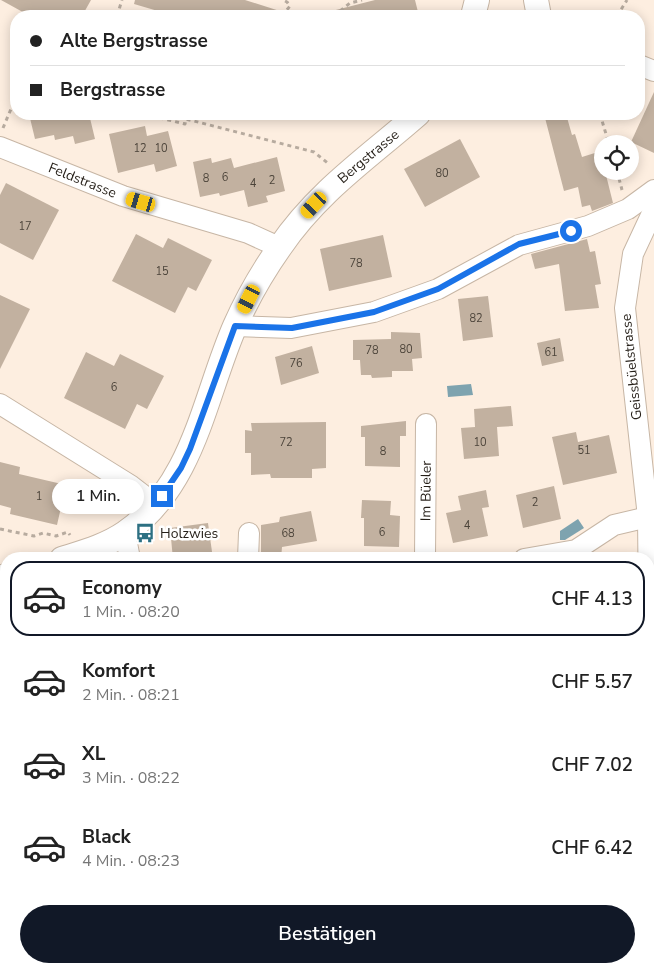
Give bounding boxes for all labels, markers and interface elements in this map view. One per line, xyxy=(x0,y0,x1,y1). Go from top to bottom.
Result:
text: Alte Bergstrasse xyxy=(60,28,208,54)
text: Bergstrasse xyxy=(60,77,165,103)
street label: Bergstrasse xyxy=(334,125,403,188)
map controls xyxy=(594,135,639,180)
button: locate xyxy=(594,135,639,180)
house number: 12 xyxy=(133,141,147,156)
house number: 10 xyxy=(154,141,168,156)
street label: Feldstrasse xyxy=(46,158,119,203)
house number: 80 xyxy=(435,166,449,181)
house number: 6 xyxy=(222,170,229,185)
house number: 8 xyxy=(203,171,210,186)
house number: 2 xyxy=(269,173,275,188)
house number: 4 xyxy=(250,176,257,191)
car xyxy=(298,189,329,221)
car xyxy=(124,191,157,213)
house number: 17 xyxy=(18,219,32,234)
route start xyxy=(560,220,582,242)
house number: 78 xyxy=(349,256,363,271)
house number: 15 xyxy=(155,264,169,279)
car xyxy=(235,282,262,316)
house number: 82 xyxy=(469,311,483,326)
street label: Geissbüelstrasse xyxy=(616,313,647,421)
house number: 80 xyxy=(399,342,413,357)
house number: 78 xyxy=(365,343,379,358)
house number: 61 xyxy=(544,345,558,360)
house number: 76 xyxy=(289,356,303,371)
house number: 6 xyxy=(111,380,118,395)
house number: 72 xyxy=(279,435,293,450)
house number: 10 xyxy=(473,435,487,450)
house number: 51 xyxy=(577,443,591,458)
house number: 8 xyxy=(380,444,387,459)
street label: Im Büeler xyxy=(416,461,436,521)
callout: 1 Min. xyxy=(52,478,144,514)
text: 1 Min. xyxy=(76,485,120,507)
route end xyxy=(151,485,173,507)
house number: 1 xyxy=(36,489,42,504)
house number: 2 xyxy=(532,495,538,510)
house number: 4 xyxy=(464,518,471,533)
bus stop icon: Holzwies xyxy=(134,522,156,544)
place label: Holzwies xyxy=(160,524,218,543)
house number: 6 xyxy=(379,525,386,540)
house number: 68 xyxy=(281,526,295,541)
text: Economy xyxy=(82,575,162,601)
icon: car xyxy=(22,576,67,621)
text: CHF 4.13 xyxy=(551,586,633,612)
text: 1 Min. · 08:20 xyxy=(82,601,180,623)
text: Komfort xyxy=(82,658,155,684)
icon: car xyxy=(22,659,67,704)
text: CHF 5.57 xyxy=(551,669,633,695)
text: 2 Min. · 08:21 xyxy=(82,684,180,706)
text: XL xyxy=(82,741,105,767)
icon: car xyxy=(22,742,67,787)
text: CHF 7.02 xyxy=(551,752,633,778)
text: 3 Min. · 08:22 xyxy=(82,767,180,789)
text: Black xyxy=(82,824,131,850)
icon: car xyxy=(22,825,67,870)
text: CHF 6.42 xyxy=(551,835,633,861)
text: 4 Min. · 08:23 xyxy=(82,850,180,872)
button: Bestätigen xyxy=(20,905,635,963)

